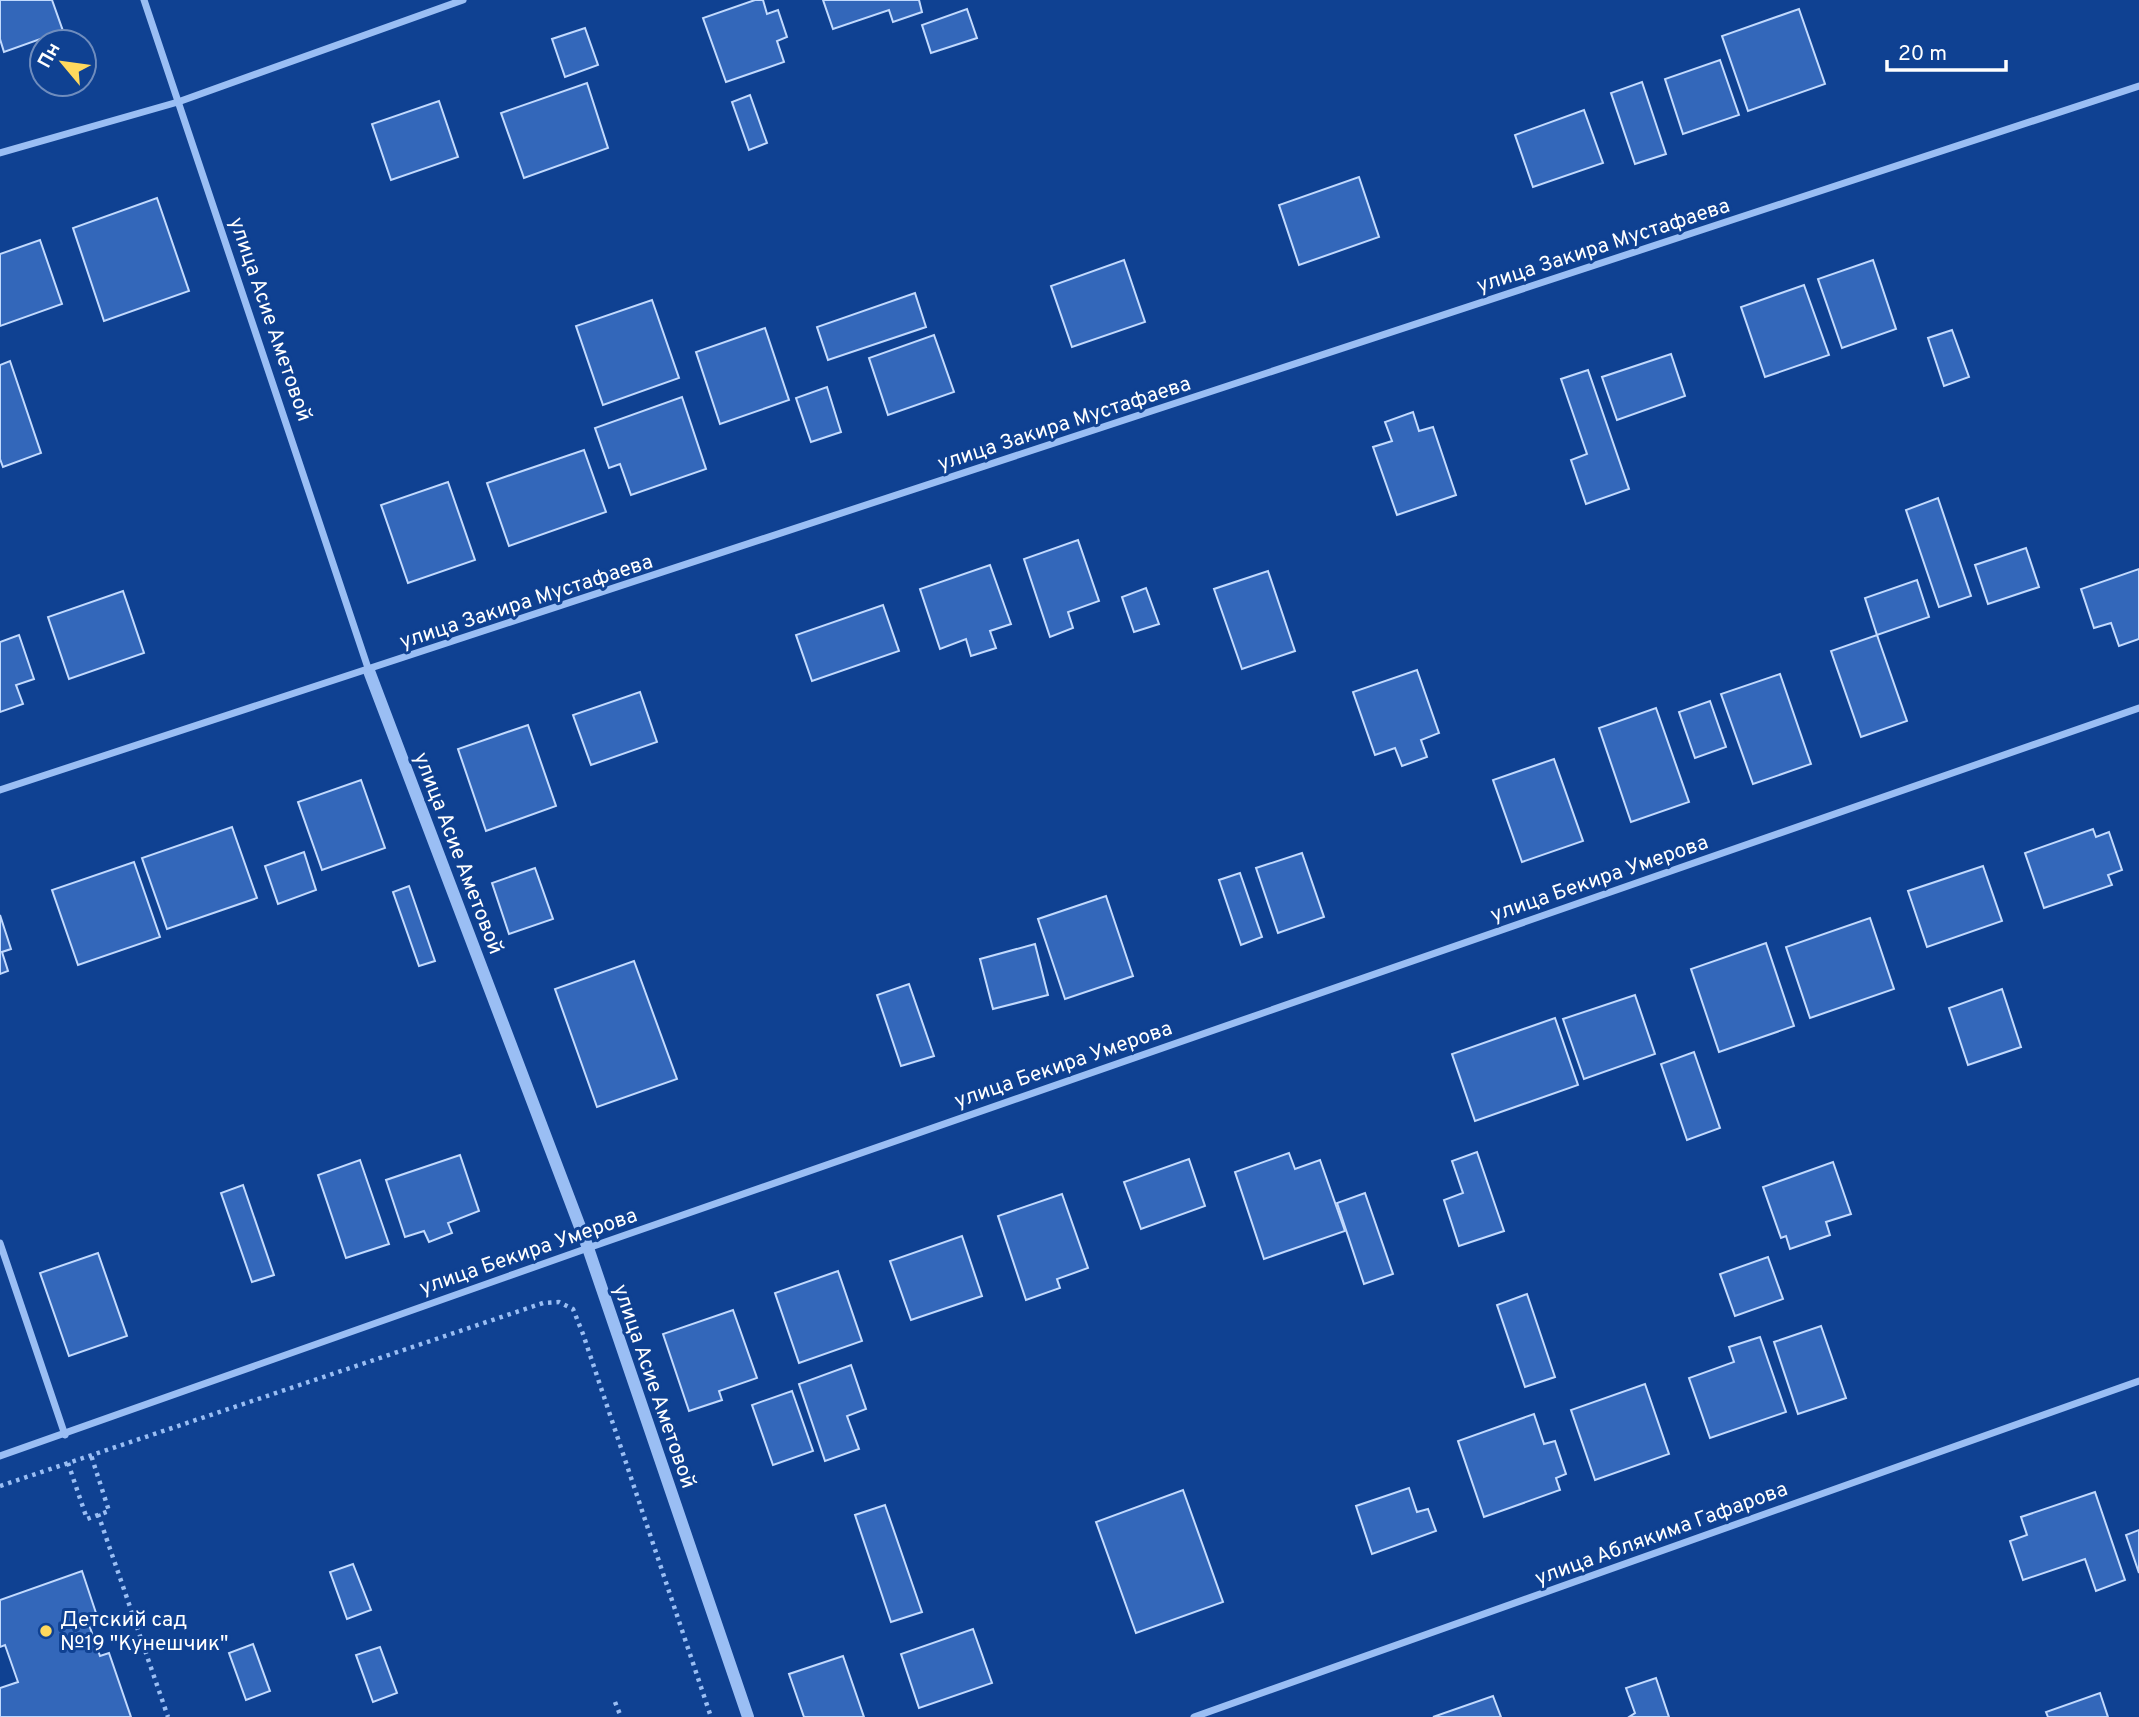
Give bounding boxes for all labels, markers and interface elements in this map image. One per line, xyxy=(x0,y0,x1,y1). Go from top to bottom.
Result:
north arrow xyxy=(28,28,98,98)
scale bar xyxy=(1887,28,2006,72)
text: Пн xyxy=(33,39,67,73)
text: 20 m xyxy=(1898,41,1947,68)
street label: улица Закира Мустафаева xyxy=(1473,193,1734,300)
street label: улица Асие Аметовой xyxy=(222,214,317,425)
street label: улица Закира Мустафаева xyxy=(934,371,1195,478)
street label: улица Закира Мустафаева xyxy=(396,549,657,656)
street label: улица Асие Аметовой xyxy=(407,749,509,958)
street label: улица Бекира Умерова xyxy=(1487,829,1712,929)
street label: улица Бекира Умерова xyxy=(951,1015,1176,1115)
street label: улица Бекира Умерова xyxy=(416,1202,641,1302)
street label: улица Асие Аметовой xyxy=(606,1281,701,1492)
street label: улица Аблякима Гафарова xyxy=(1531,1476,1792,1593)
place label: Детский сад №19 "Кунешчик" xyxy=(60,1607,228,1658)
marker: Детский сад №19 "Кунешчик" xyxy=(38,1623,54,1639)

